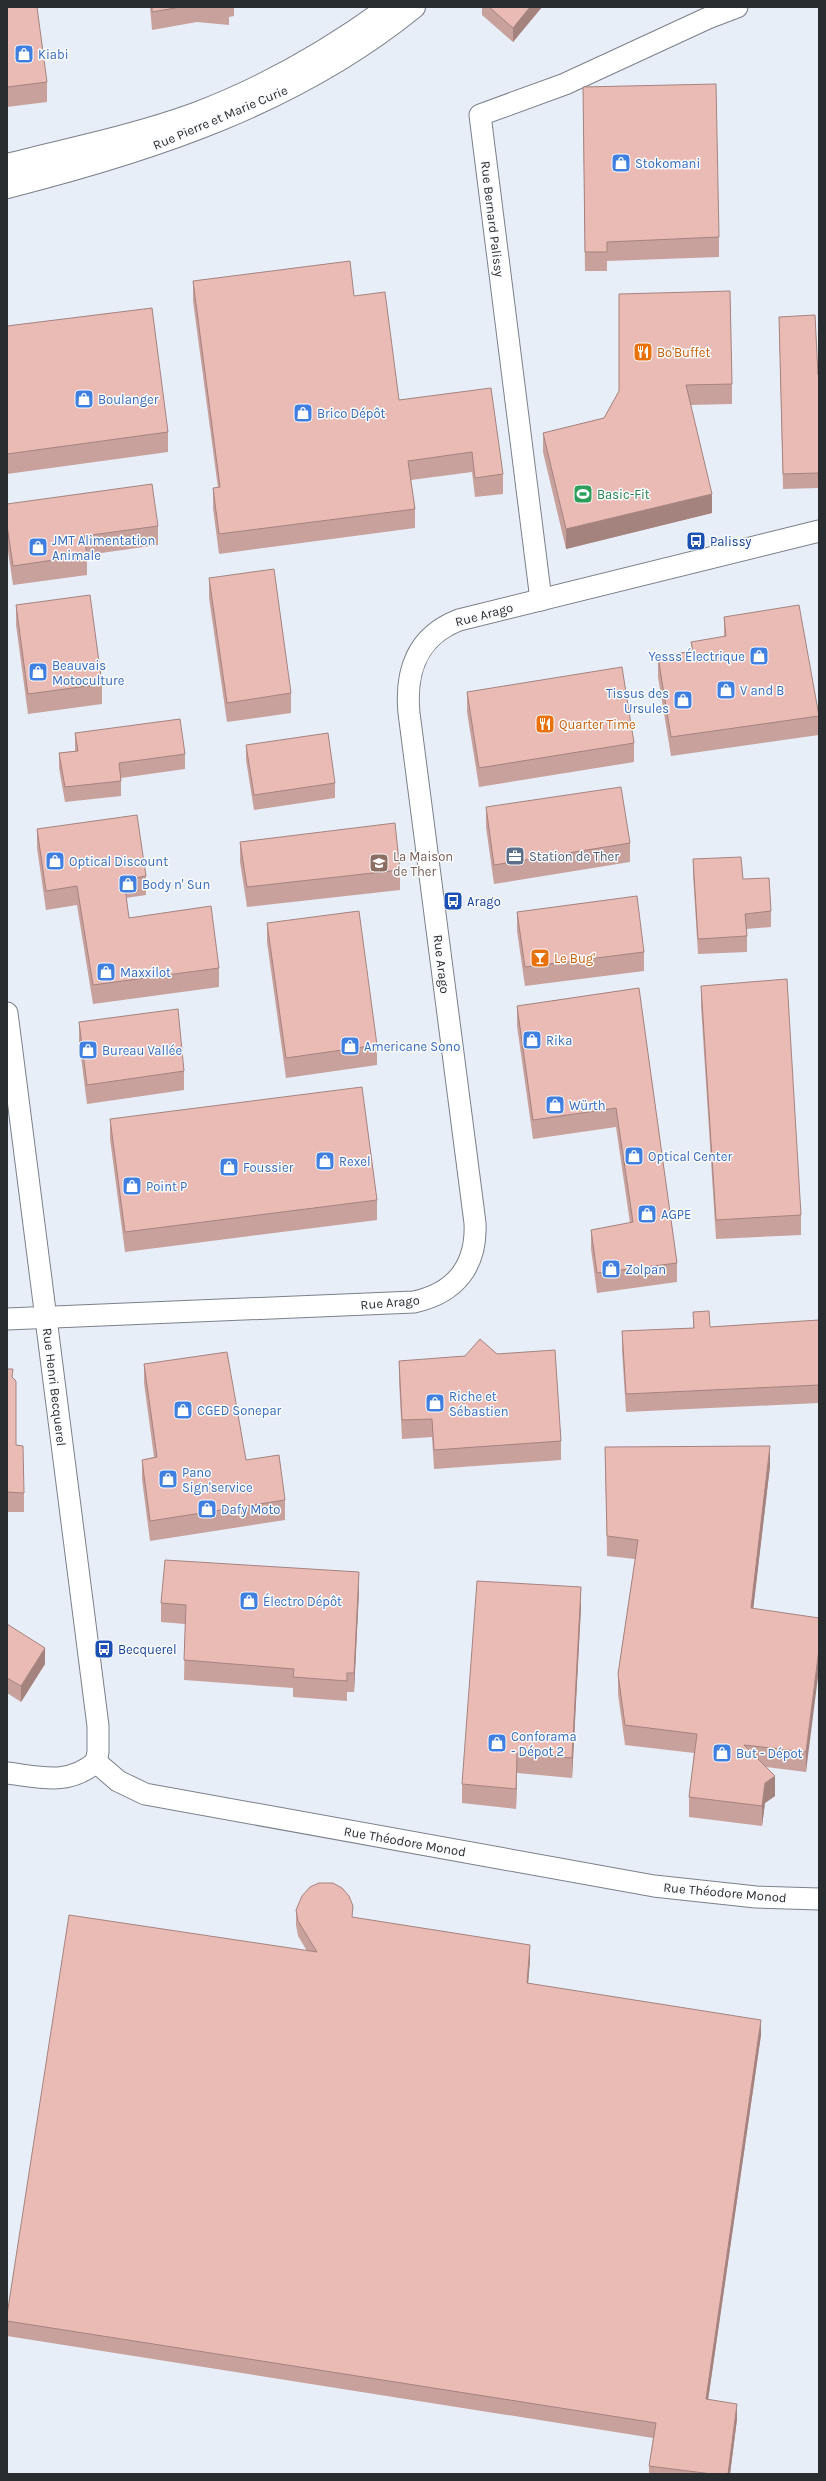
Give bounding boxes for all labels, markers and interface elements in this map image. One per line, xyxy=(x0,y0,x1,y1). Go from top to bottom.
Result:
shop icon: Kiabi xyxy=(13,43,35,65)
place label: Kiabi xyxy=(38,47,69,62)
street label: Rue Pierre et Marie Curie xyxy=(151,82,290,153)
shop icon: Stokomani xyxy=(610,152,632,174)
place label: Stokomani xyxy=(635,156,700,171)
street label: Rue Bernard Palissy xyxy=(478,160,507,278)
restaurant icon: Bo'Buffet xyxy=(632,341,654,363)
place label: Bo'Buffet xyxy=(657,345,710,360)
shop icon: Boulanger xyxy=(73,388,95,410)
place label: Boulanger xyxy=(98,392,159,407)
shop icon: Brico Dépôt xyxy=(292,402,314,424)
place label: Brico Dépôt xyxy=(317,406,386,421)
sports icon: Basic-Fit xyxy=(572,483,594,505)
place label: Basic-Fit xyxy=(597,487,650,502)
bus stop icon: Palissy xyxy=(685,530,707,552)
place label: JMT Alimentation Animale xyxy=(52,533,155,563)
place label: Palissy xyxy=(710,534,751,549)
shop icon: JMT Alimentation Animale xyxy=(27,536,49,558)
street label: Rue Arago xyxy=(454,600,515,629)
shop icon: Yesss Électrique xyxy=(748,645,770,667)
place label: Yesss Électrique xyxy=(649,647,745,665)
place label: Beauvais Motoculture xyxy=(52,658,125,688)
shop icon: Beauvais Motoculture xyxy=(27,661,49,683)
shop icon: V and B xyxy=(715,679,737,701)
place label: V and B xyxy=(740,683,784,698)
place label: Tissus des Ursules xyxy=(606,686,669,716)
shop icon: Tissus des Ursules xyxy=(672,689,694,711)
restaurant icon: Quarter Time xyxy=(534,713,556,735)
place label: Quarter Time xyxy=(559,717,636,732)
office icon: Station de Ther xyxy=(504,845,526,867)
place label: La Maison de Ther xyxy=(393,849,453,879)
place label: Station de Ther xyxy=(529,849,619,864)
shop icon: Optical Discount xyxy=(44,850,66,872)
school or university icon: La Maison de Ther xyxy=(368,852,390,874)
place label: Optical Discount xyxy=(69,854,168,869)
shop icon: Body n' Sun xyxy=(117,873,139,895)
place label: Body n' Sun xyxy=(142,877,210,892)
bus stop icon: Arago xyxy=(442,890,464,912)
place label: Arago xyxy=(467,894,501,909)
street label: Rue Arago xyxy=(430,934,453,994)
bar icon: Le Bug' xyxy=(529,947,551,969)
place label: Le Bug' xyxy=(554,951,595,966)
shop icon: Maxxilot xyxy=(95,961,117,983)
place label: Maxxilot xyxy=(120,965,171,980)
shop icon: Rika xyxy=(521,1029,543,1051)
place label: Rika xyxy=(546,1033,572,1048)
shop icon: Americane Sono xyxy=(339,1035,361,1057)
shop icon: Bureau Vallée xyxy=(77,1039,99,1061)
place label: Americane Sono xyxy=(364,1039,460,1054)
place label: Bureau Vallée xyxy=(102,1043,182,1058)
shop icon: Würth xyxy=(544,1094,566,1116)
place label: Würth xyxy=(569,1098,606,1113)
shop icon: Optical Center xyxy=(623,1145,645,1167)
place label: Optical Center xyxy=(648,1149,732,1164)
shop icon: Rexel xyxy=(314,1150,336,1172)
place label: Rexel xyxy=(339,1154,371,1169)
shop icon: Foussier xyxy=(218,1156,240,1178)
place label: Foussier xyxy=(243,1160,294,1175)
shop icon: Point P xyxy=(121,1175,143,1197)
place label: Point P xyxy=(146,1179,187,1194)
shop icon: AGPE xyxy=(636,1203,658,1225)
place label: AGPE xyxy=(661,1207,691,1222)
shop icon: Zolpan xyxy=(600,1258,622,1280)
place label: Zolpan xyxy=(625,1262,666,1277)
street label: Rue Arago xyxy=(360,1292,420,1313)
street label: Rue Henri Becquerel xyxy=(39,1327,69,1447)
place label: Riche et Sébastien xyxy=(449,1389,509,1419)
shop icon: Riche et Sébastien xyxy=(424,1392,446,1414)
shop icon: CGED Sonepar xyxy=(172,1399,194,1421)
place label: CGED Sonepar xyxy=(197,1403,282,1418)
place label: Pano Sign'service xyxy=(182,1465,253,1495)
shop icon: Pano Sign'service xyxy=(157,1468,179,1490)
shop icon: Dafy Moto xyxy=(196,1498,218,1520)
place label: Dafy Moto xyxy=(221,1502,280,1517)
shop icon: Électro Dépôt xyxy=(238,1590,260,1612)
place label: Électro Dépôt xyxy=(263,1592,342,1609)
bus stop icon: Becquerel xyxy=(93,1638,115,1660)
place label: Becquerel xyxy=(118,1642,177,1658)
place label: Conforama - Dépot 2 xyxy=(511,1729,577,1759)
shop icon: Conforama - Dépot 2 xyxy=(486,1732,508,1754)
shop icon: But - Dépot xyxy=(711,1742,733,1764)
place label: But - Dépot xyxy=(736,1746,802,1761)
street label: Rue Théodore Monod xyxy=(343,1823,467,1860)
street label: Rue Théodore Monod xyxy=(663,1880,787,1905)

